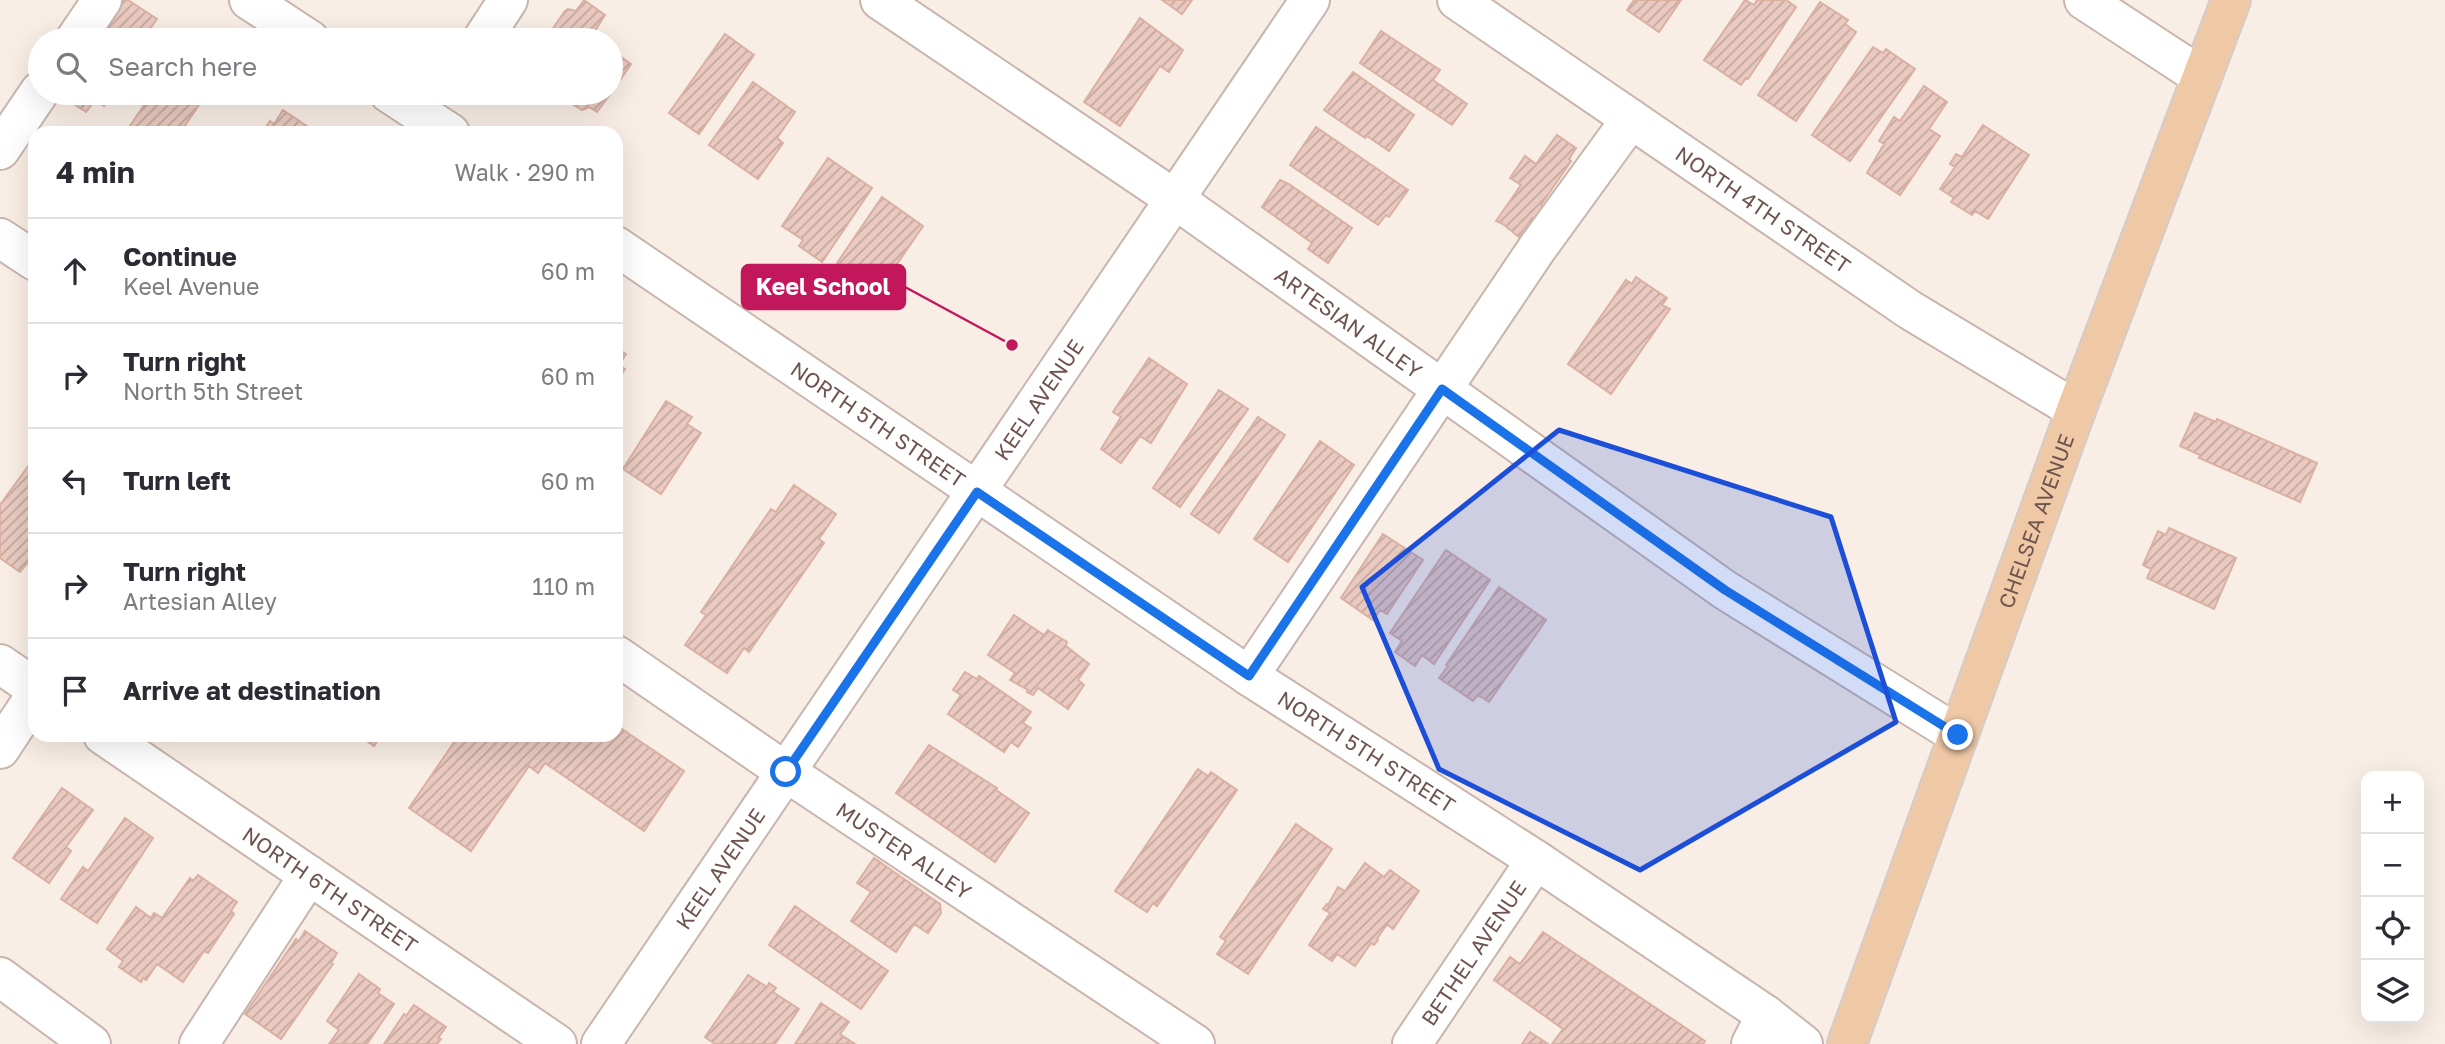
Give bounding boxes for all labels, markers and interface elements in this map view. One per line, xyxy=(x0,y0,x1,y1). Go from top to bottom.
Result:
search box xyxy=(28,28,623,105)
icon: search xyxy=(52,48,90,86)
text: Search here xyxy=(108,51,257,82)
street label: NORTH 4TH STREET xyxy=(1671,141,1856,279)
text: 4 min xyxy=(56,154,135,190)
text: Walk · 290 m xyxy=(454,158,595,186)
text: Continue xyxy=(123,241,237,272)
icon: ahead xyxy=(56,252,94,290)
text: 60 m xyxy=(541,257,595,285)
street label: ARTESIAN ALLEY xyxy=(1270,262,1427,384)
callout: Keel School xyxy=(742,265,905,309)
text: Keel Avenue xyxy=(123,272,259,300)
text: Keel School xyxy=(756,272,891,300)
street label: KEEL AVENUE xyxy=(988,334,1089,465)
text: Turn right xyxy=(123,346,246,377)
street label: NORTH 5TH STREET xyxy=(786,356,971,493)
icon: right xyxy=(56,357,94,395)
text: 60 m xyxy=(541,362,595,390)
text: North 5th Street xyxy=(123,377,303,405)
street label: CHELSEA AVENUE xyxy=(1993,430,2079,612)
icon: left xyxy=(56,462,94,500)
text: Turn left xyxy=(123,465,231,496)
text: 60 m xyxy=(541,467,595,495)
text: Turn right xyxy=(123,556,246,587)
icon: right xyxy=(56,567,94,605)
text: 110 m xyxy=(532,572,595,600)
text: Artesian Alley xyxy=(123,587,277,615)
icon: arrive xyxy=(56,672,94,710)
text: Arrive at destination xyxy=(123,675,381,706)
street label: NORTH 5TH STREET xyxy=(1273,685,1460,818)
route end xyxy=(1942,719,1973,750)
route start xyxy=(770,756,801,787)
map controls xyxy=(2361,771,2424,1023)
button: + xyxy=(2361,771,2424,834)
street label: MUSTER ALLEY xyxy=(832,796,977,905)
street label: KEEL AVENUE xyxy=(670,803,770,934)
street label: NORTH 6TH STREET xyxy=(238,821,423,958)
button: − xyxy=(2361,834,2424,897)
street label: BETHEL AVENUE xyxy=(1415,875,1532,1030)
button: locate xyxy=(2361,897,2424,960)
button: layers xyxy=(2361,960,2424,1023)

